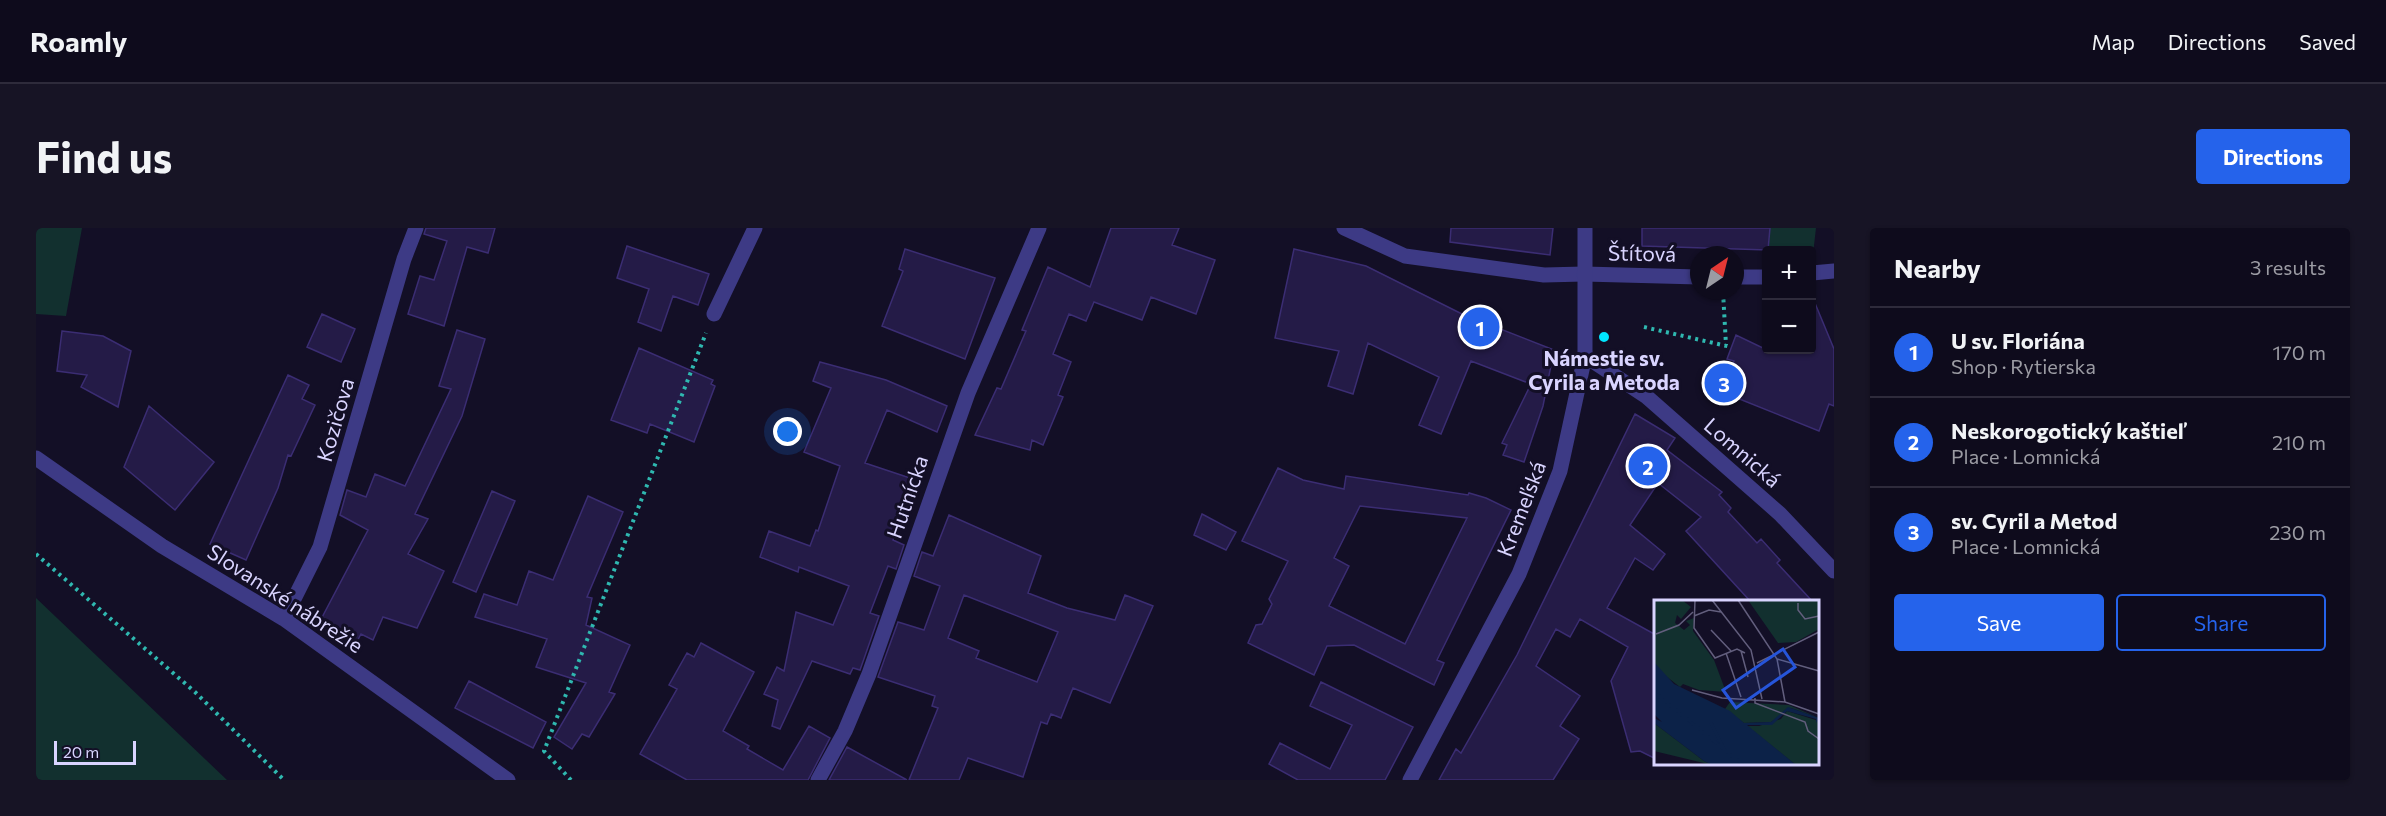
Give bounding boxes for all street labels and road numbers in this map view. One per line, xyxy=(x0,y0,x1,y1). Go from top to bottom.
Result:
street label: Štítová xyxy=(1608,239,1676,266)
street label: Kozičova xyxy=(311,375,358,464)
street label: Lomnická xyxy=(1700,412,1786,492)
street label: Hutnícka xyxy=(881,452,932,541)
street label: Kremeľská xyxy=(1491,457,1550,560)
street label: Slovanské nábrežie xyxy=(203,538,368,657)

